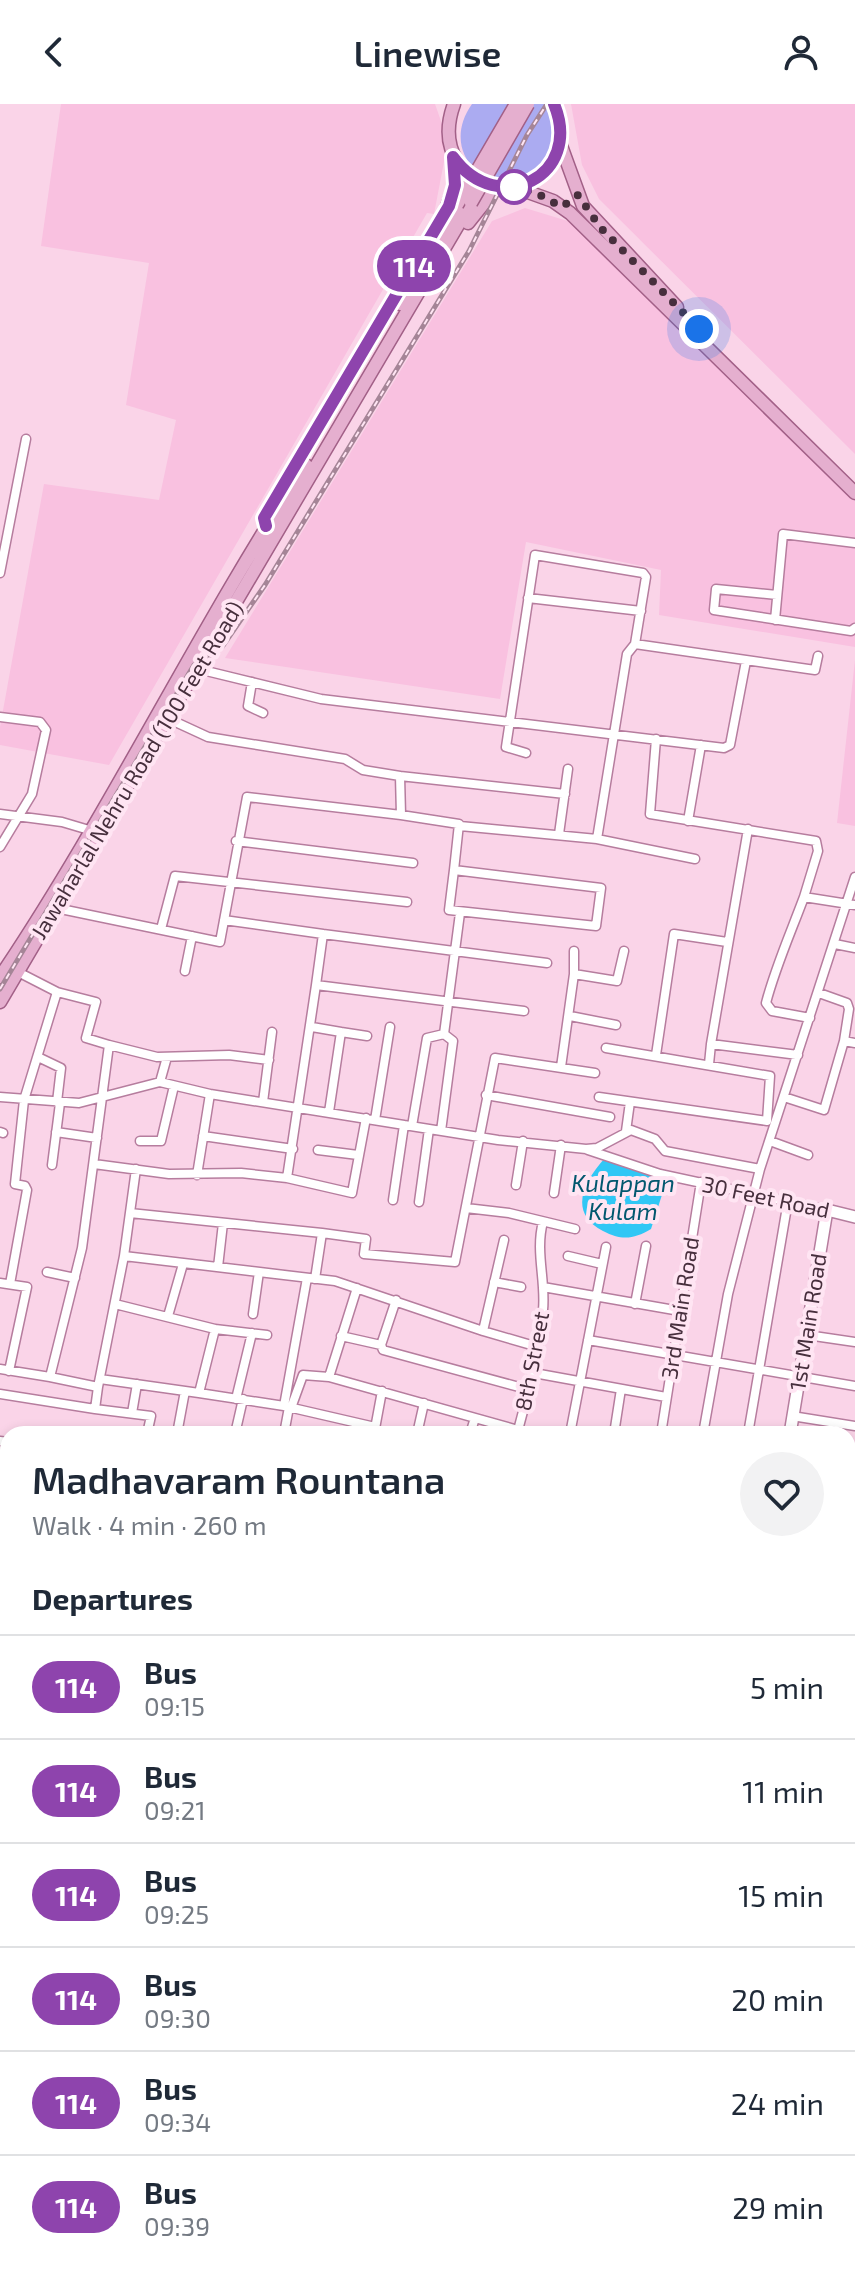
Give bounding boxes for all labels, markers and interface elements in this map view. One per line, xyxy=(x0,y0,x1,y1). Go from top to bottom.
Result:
icon: back xyxy=(32,30,76,74)
icon: person xyxy=(779,30,823,74)
text: Linewise xyxy=(354,31,501,74)
unlabelled marker xyxy=(497,170,531,204)
line badge: 114 xyxy=(368,240,460,292)
text: 114 xyxy=(393,249,435,283)
your location xyxy=(679,309,719,349)
street label: Jawaharlal Nehru Road (100 Feet Road) xyxy=(25,596,248,943)
water label: Kulappan Kulam xyxy=(571,1168,675,1225)
street label: 30 Feet Road xyxy=(700,1170,832,1222)
street label: 3rd Main Road xyxy=(655,1235,703,1381)
street label: 1st Main Road xyxy=(783,1251,831,1392)
street label: 8th Street xyxy=(509,1309,553,1413)
button: heart xyxy=(740,1452,824,1536)
text: Madhavaram Rountana xyxy=(32,1456,445,1502)
text: Walk · 4 min · 260 m xyxy=(32,1509,267,1540)
text: Departures xyxy=(32,1580,193,1616)
text: Bus xyxy=(144,1654,197,1690)
text: 5 min xyxy=(750,1669,824,1705)
text: 114 xyxy=(55,1670,97,1704)
text: 09:15 xyxy=(144,1690,205,1721)
text: Bus xyxy=(144,1758,197,1794)
text: 11 min xyxy=(742,1773,824,1809)
text: 114 xyxy=(55,1774,97,1808)
text: 09:21 xyxy=(144,1794,206,1825)
text: Bus xyxy=(144,1862,197,1898)
text: 15 min xyxy=(738,1877,824,1913)
text: 114 xyxy=(55,1878,97,1912)
text: 09:25 xyxy=(144,1898,209,1929)
text: Bus xyxy=(144,1966,197,2002)
text: 20 min xyxy=(731,1981,824,2017)
text: 114 xyxy=(55,1982,97,2016)
text: 09:30 xyxy=(144,2002,211,2033)
text: Bus xyxy=(144,2070,197,2106)
text: 24 min xyxy=(731,2085,824,2121)
text: 114 xyxy=(55,2086,97,2120)
text: 09:34 xyxy=(144,2106,211,2137)
text: Bus xyxy=(144,2174,197,2210)
text: 29 min xyxy=(732,2189,824,2225)
text: 114 xyxy=(55,2190,97,2224)
text: 09:39 xyxy=(144,2210,210,2241)

